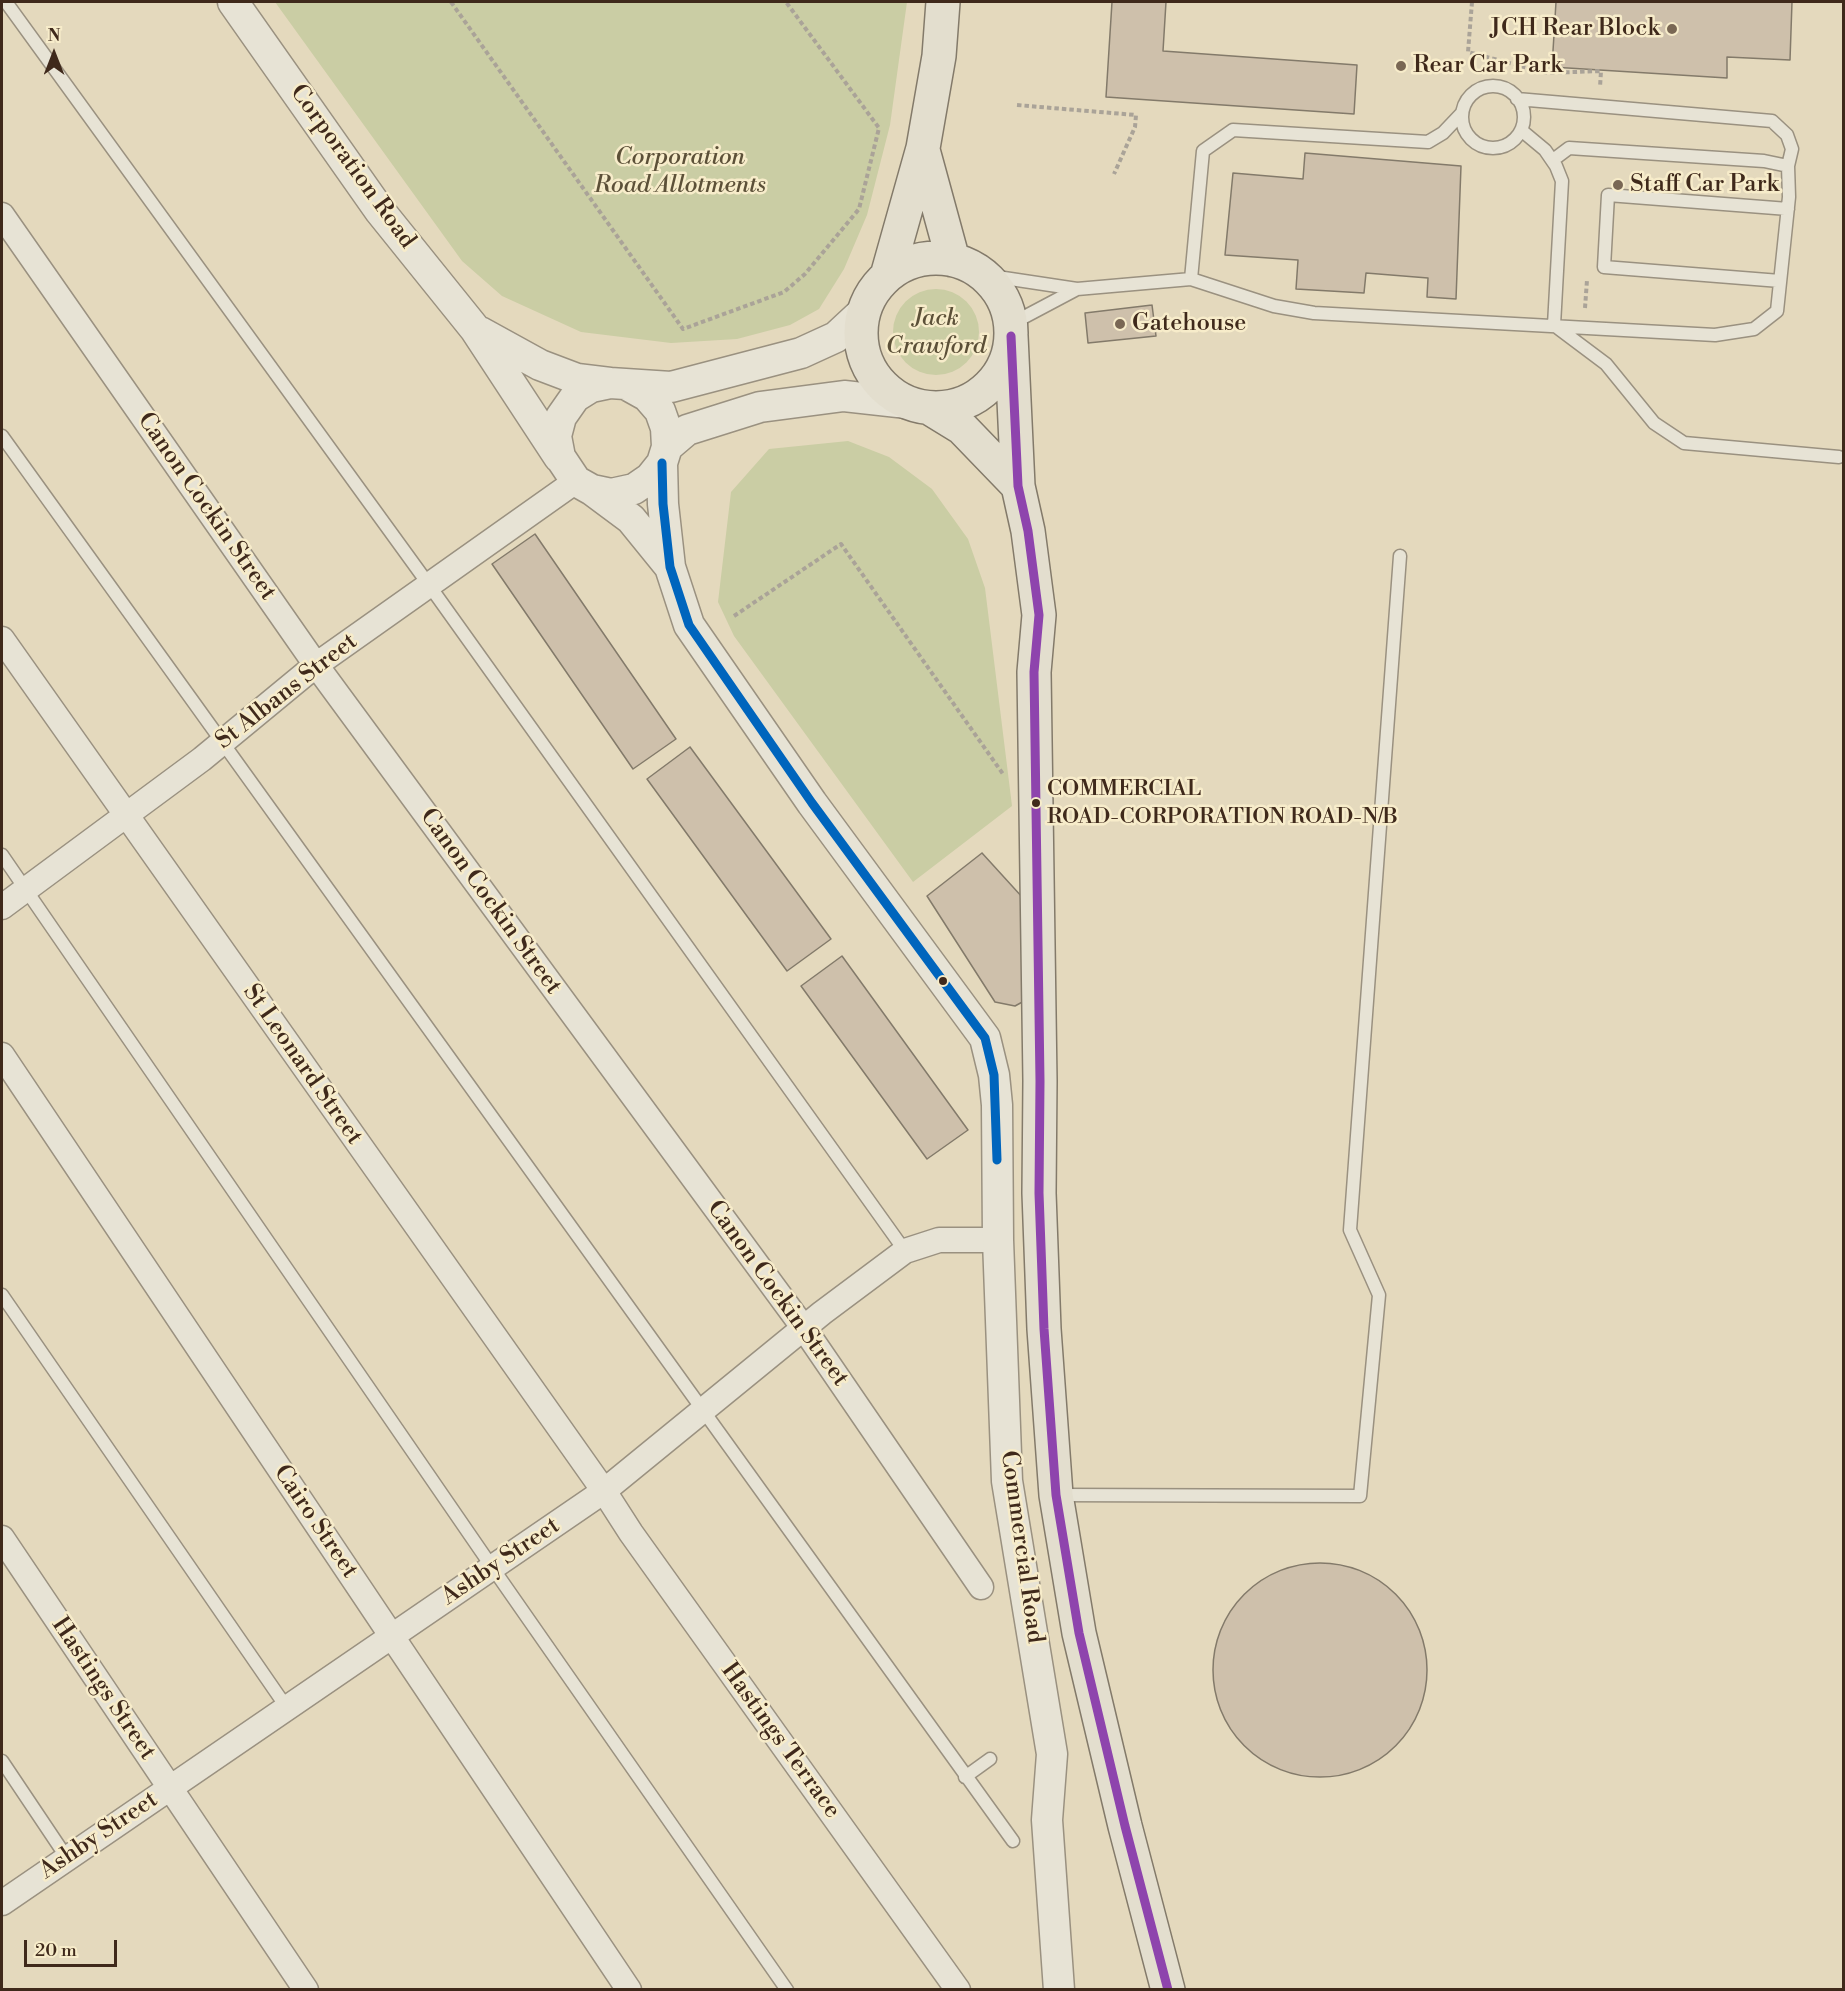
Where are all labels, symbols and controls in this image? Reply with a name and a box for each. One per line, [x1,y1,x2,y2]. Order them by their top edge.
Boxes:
place label: JCH Rear Block [1490,15,1660,43]
marker: JCH Rear Block [1665,22,1679,36]
north arrow [24,24,84,84]
text: N [48,26,60,46]
place label: Rear Car Park [1413,52,1563,80]
marker: Rear Car Park [1394,59,1408,73]
street label: Corporation Road [283,79,421,255]
park label: Corporation Road Allotments [594,144,766,200]
place label: Staff Car Park [1630,171,1779,199]
marker: Staff Car Park [1611,178,1625,192]
park label: Jack Crawford [886,305,986,361]
place label: Gatehouse [1132,310,1246,338]
marker: Gatehouse [1113,317,1127,331]
street label: Canon Cockin Street [130,408,282,606]
street label: St Albans Street [211,628,363,756]
place label: COMMERCIAL ROAD-CORPORATION ROAD-N/B [1047,777,1398,828]
marker: COMMERCIAL ROAD-CORPORATION ROAD-N/B [1030,797,1042,809]
street label: Canon Cockin Street [413,803,567,1001]
unlabelled marker [937,975,949,987]
street label: St Leonard Street [236,979,368,1151]
street label: Canon Cockin Street [700,1195,854,1393]
street label: Commercial Road [993,1449,1049,1645]
street label: Cairo Street [267,1460,363,1584]
street label: Ashby Street [436,1512,566,1612]
street label: Hastings Street [45,1612,161,1766]
street label: Hastings Terrace [714,1658,846,1824]
street label: Ashby Street [34,1786,164,1886]
scale bar [27,1928,120,1966]
text: 20 m [35,1939,77,1962]

